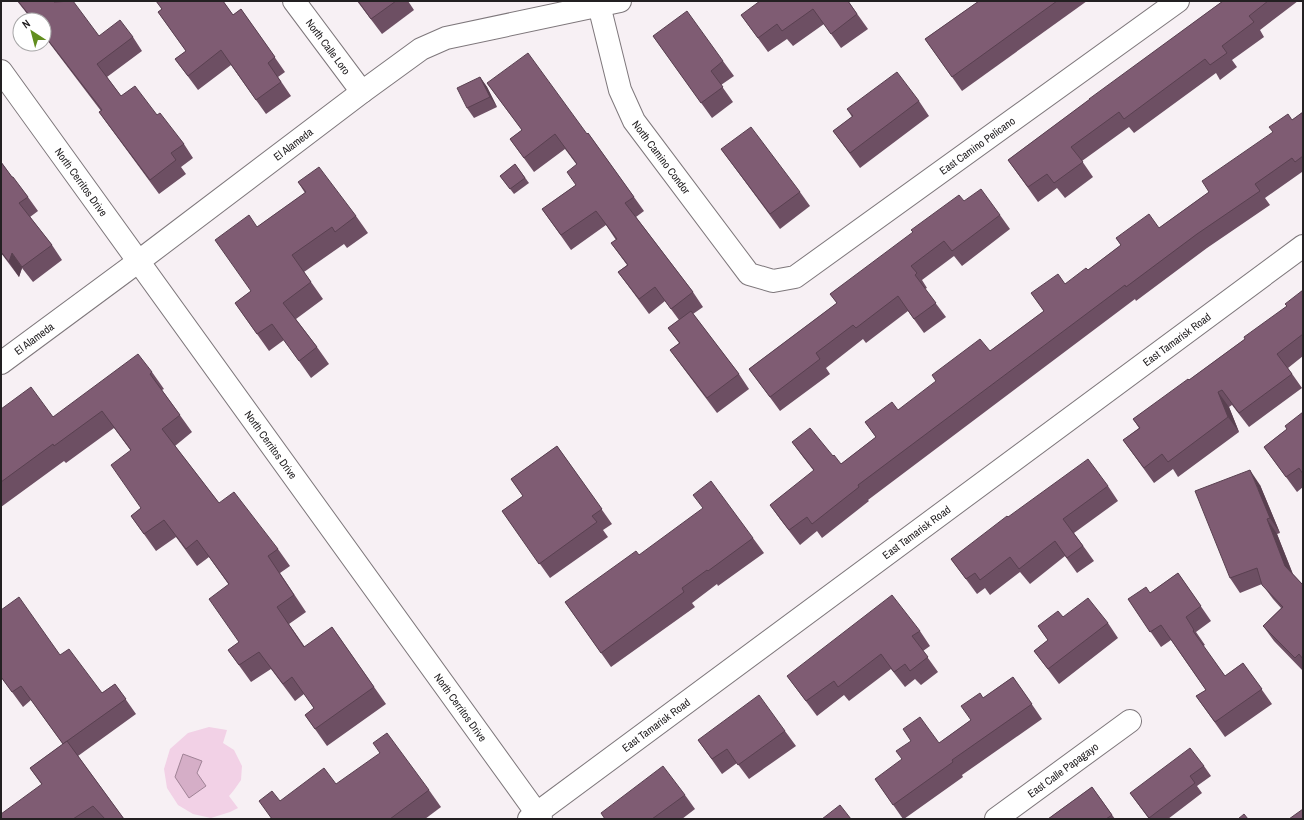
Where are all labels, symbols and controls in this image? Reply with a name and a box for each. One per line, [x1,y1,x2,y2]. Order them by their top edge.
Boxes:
north arrow [12,12,52,52]
text: N [19,16,33,31]
street label: North Calle Loro [303,16,353,77]
street label: East Camino Pelicano [937,114,1018,178]
street label: North Camino Condor [629,118,693,197]
street label: El Alameda [271,125,316,164]
street label: North Cerritos Drive [52,145,111,219]
street label: East Tamarisk Road [1140,310,1214,369]
street label: El Alameda [11,319,57,358]
street label: North Cerritos Drive [241,408,300,482]
street label: East Tamarisk Road [880,502,953,562]
street label: North Cerritos Drive [431,671,490,744]
street label: East Tamarisk Road [619,695,693,755]
street label: East Calle Papagayo [1025,739,1101,801]

